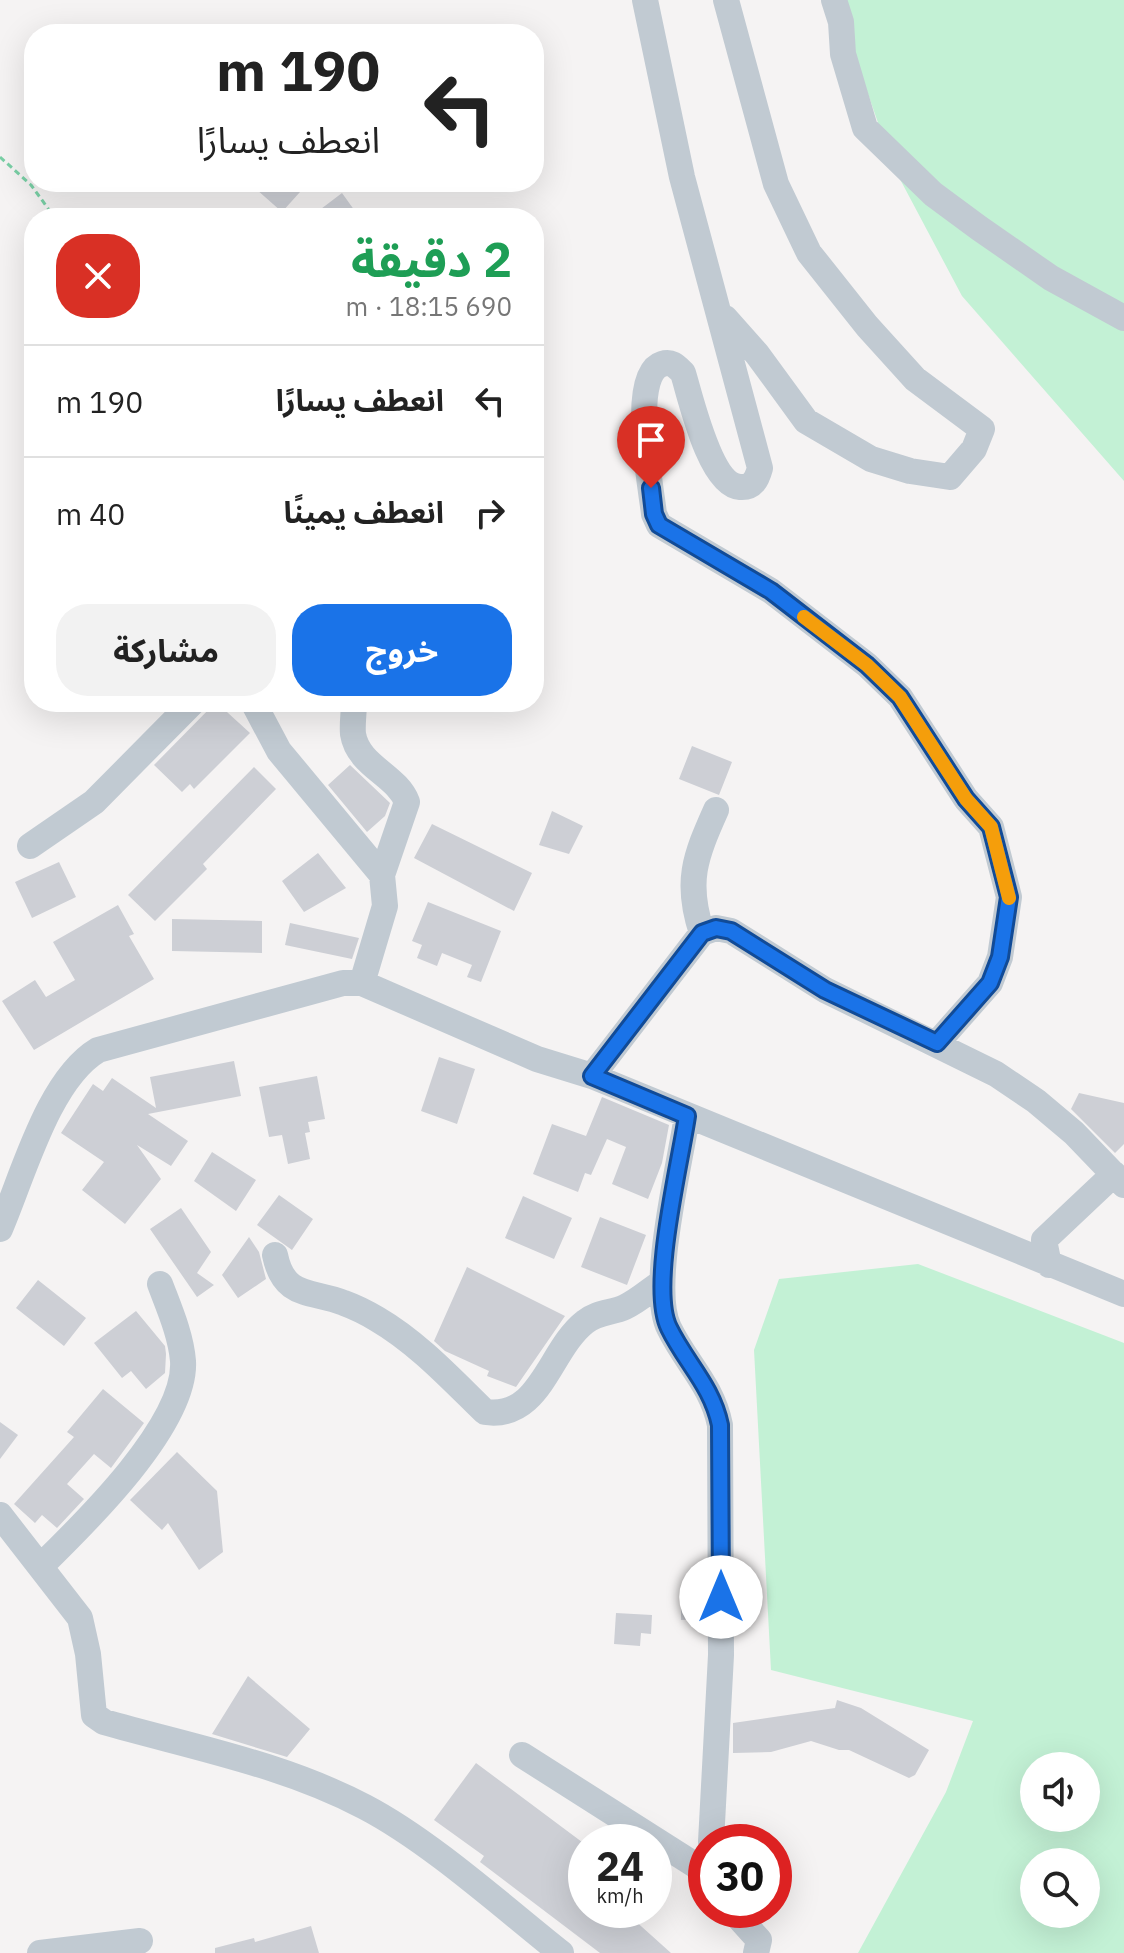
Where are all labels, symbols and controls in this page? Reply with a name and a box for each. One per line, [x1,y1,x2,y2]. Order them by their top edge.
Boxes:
text: 190 m [216,34,380,106]
icon: left [408,56,512,160]
text: انعطف يسارًا [197,116,380,163]
text: 2 دقيقة [351,228,512,290]
button: close [56,234,140,318]
text: 690 m · 18:15 [346,289,512,323]
icon: left [468,379,512,423]
text: انعطف يسارًا [276,380,444,419]
text: 190 m [56,382,143,421]
pin [617,406,685,488]
icon: arrive [629,418,673,462]
icon: right [468,491,512,535]
text: انعطف يمينًا [284,492,444,531]
text: 40 m [56,494,125,533]
button: مشاركة [56,604,276,696]
button: خروج [292,604,512,696]
position arrow [679,1555,763,1639]
map controls [1020,1752,1100,1928]
button: sound [1020,1752,1100,1832]
speed limit sign: 30 [688,1824,792,1928]
text: 24 [596,1840,644,1892]
button: search [1020,1848,1100,1928]
text: km/h [596,1882,644,1909]

